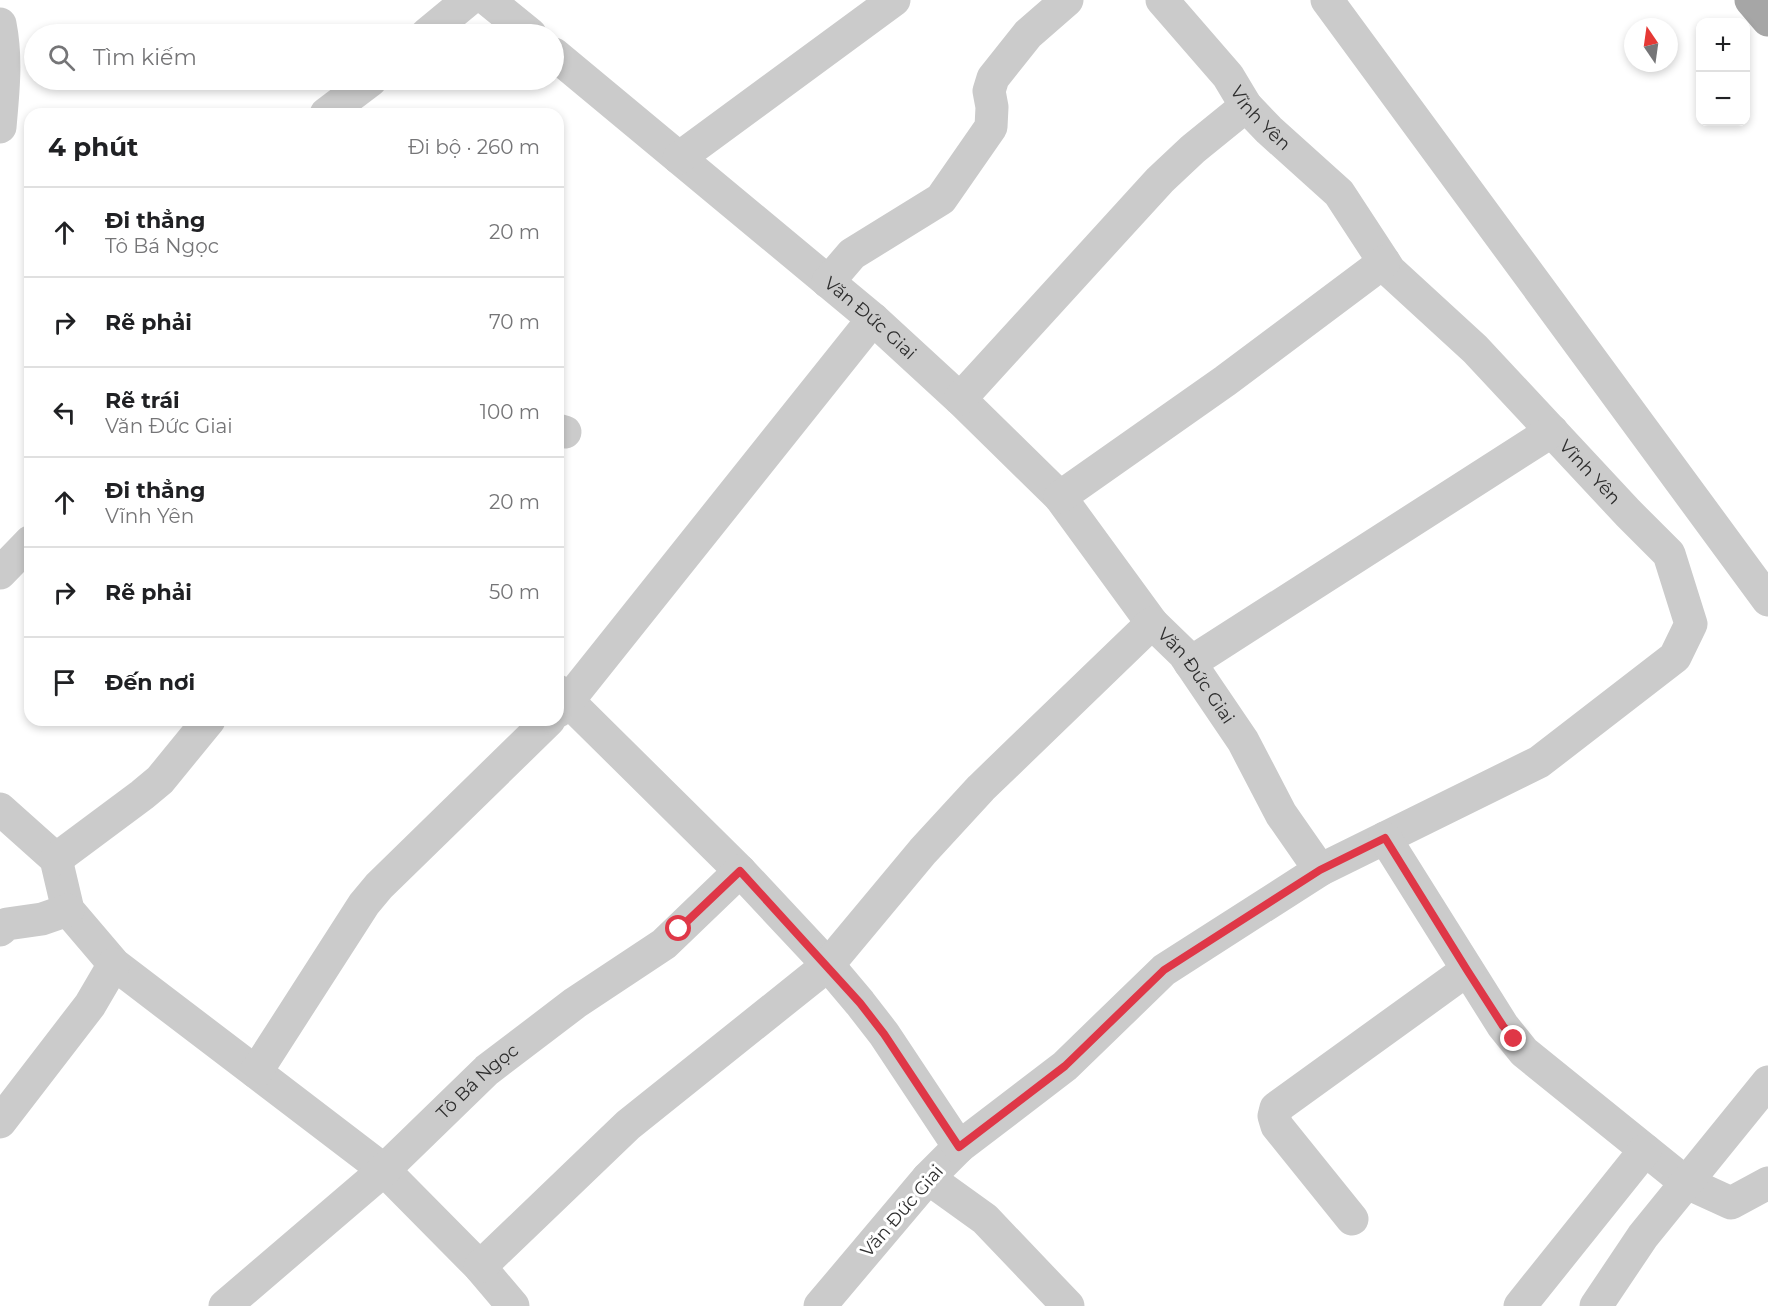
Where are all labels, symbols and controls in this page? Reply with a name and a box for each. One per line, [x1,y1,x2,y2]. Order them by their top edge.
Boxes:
north arrow [1624,18,1678,72]
map controls [1696,18,1750,126]
button: + [1696,18,1750,72]
search box [24,24,564,90]
icon: search [45,41,78,74]
text: Tìm kiếm [93,44,197,71]
button: − [1696,72,1750,126]
street label: Vĩnh Yên [1225,82,1295,155]
text: 4 phút [48,131,138,163]
text: Đi bộ · 260 m [408,135,540,159]
text: Đi thẳng [105,207,205,234]
icon: ahead [48,216,81,249]
text: 20 m [489,220,540,244]
text: Tô Bá Ngọc [105,234,219,258]
street label: Văn Đức Giai [820,272,921,364]
icon: right [48,306,81,339]
text: Rẽ phải [105,309,192,336]
text: 70 m [489,310,540,334]
text: Rẽ trái [105,387,180,414]
icon: left [48,396,81,429]
text: 100 m [480,400,540,424]
text: Văn Đức Giai [105,414,233,438]
street label: Vĩnh Yên [1554,435,1625,509]
text: Đi thẳng [105,477,205,504]
icon: ahead [48,486,81,519]
text: 20 m [489,490,540,514]
text: Vĩnh Yên [105,504,194,528]
icon: right [48,576,81,609]
text: Rẽ phải [105,579,192,606]
text: 50 m [489,580,540,604]
street label: Văn Đức Giai [1153,623,1239,728]
icon: arrive [48,666,81,699]
text: Đến nơi [105,669,195,696]
route start [665,915,691,941]
route end [1500,1025,1526,1051]
street label: Tô Bá Ngọc [432,1039,523,1124]
street label: Văn Đức Giai [856,1160,948,1262]

